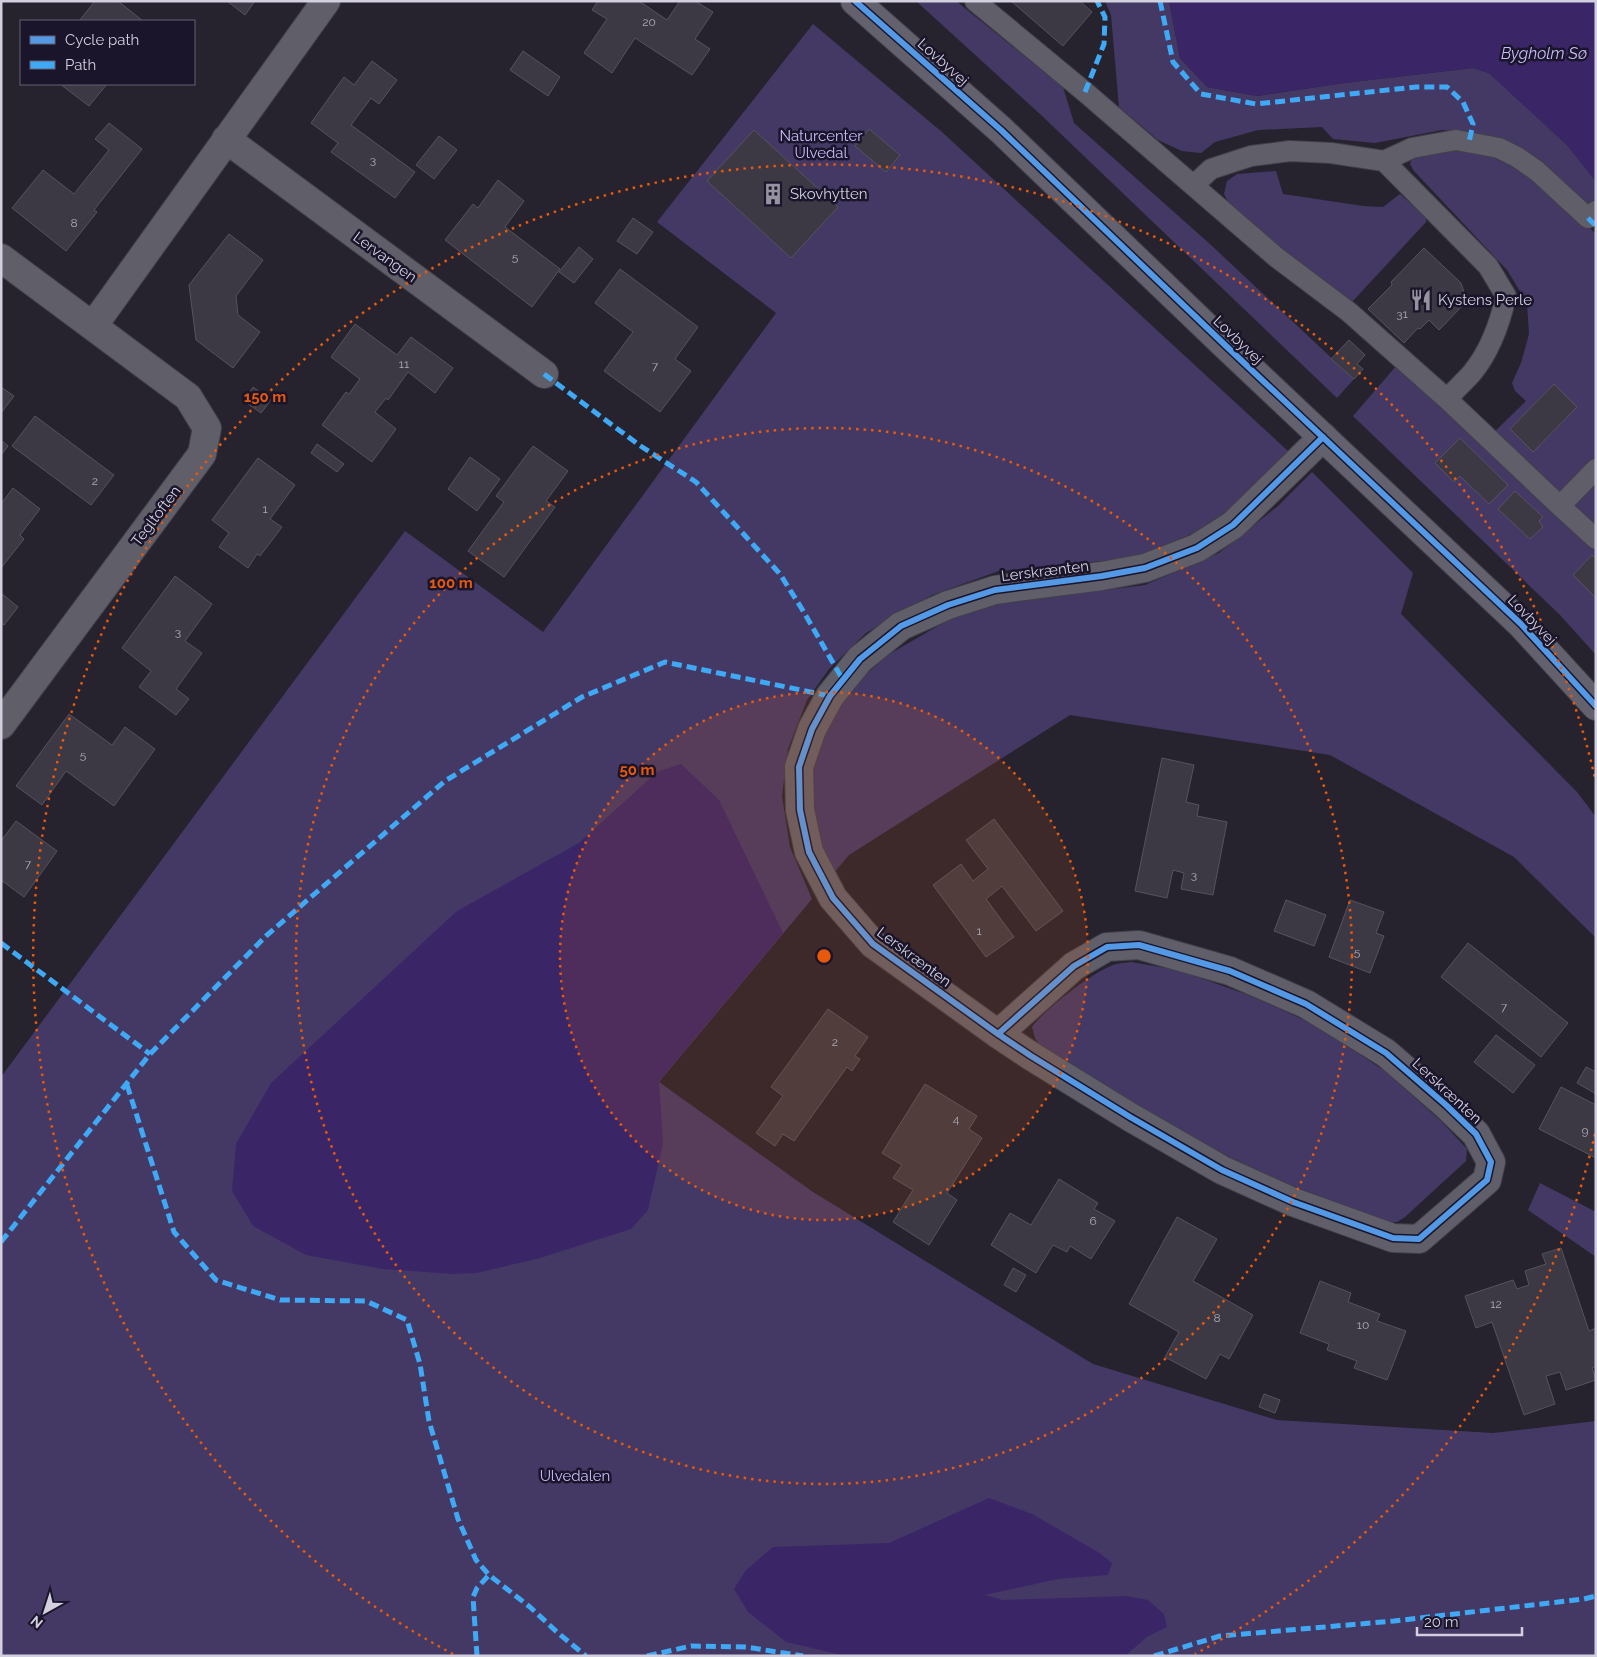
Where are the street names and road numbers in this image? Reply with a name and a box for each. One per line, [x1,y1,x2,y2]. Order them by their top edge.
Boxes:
street label: Lovbyvej [914,34,972,90]
street label: Lervangen [350,228,420,286]
street label: Lovbyvej [1209,312,1267,368]
street label: Tegltoften [128,482,184,550]
street label: Lerskrænten [1000,557,1090,585]
street label: Lovbyvej [1504,591,1560,649]
street label: Lerskrænten [873,923,955,991]
street label: Lerskrænten [1409,1054,1485,1128]

